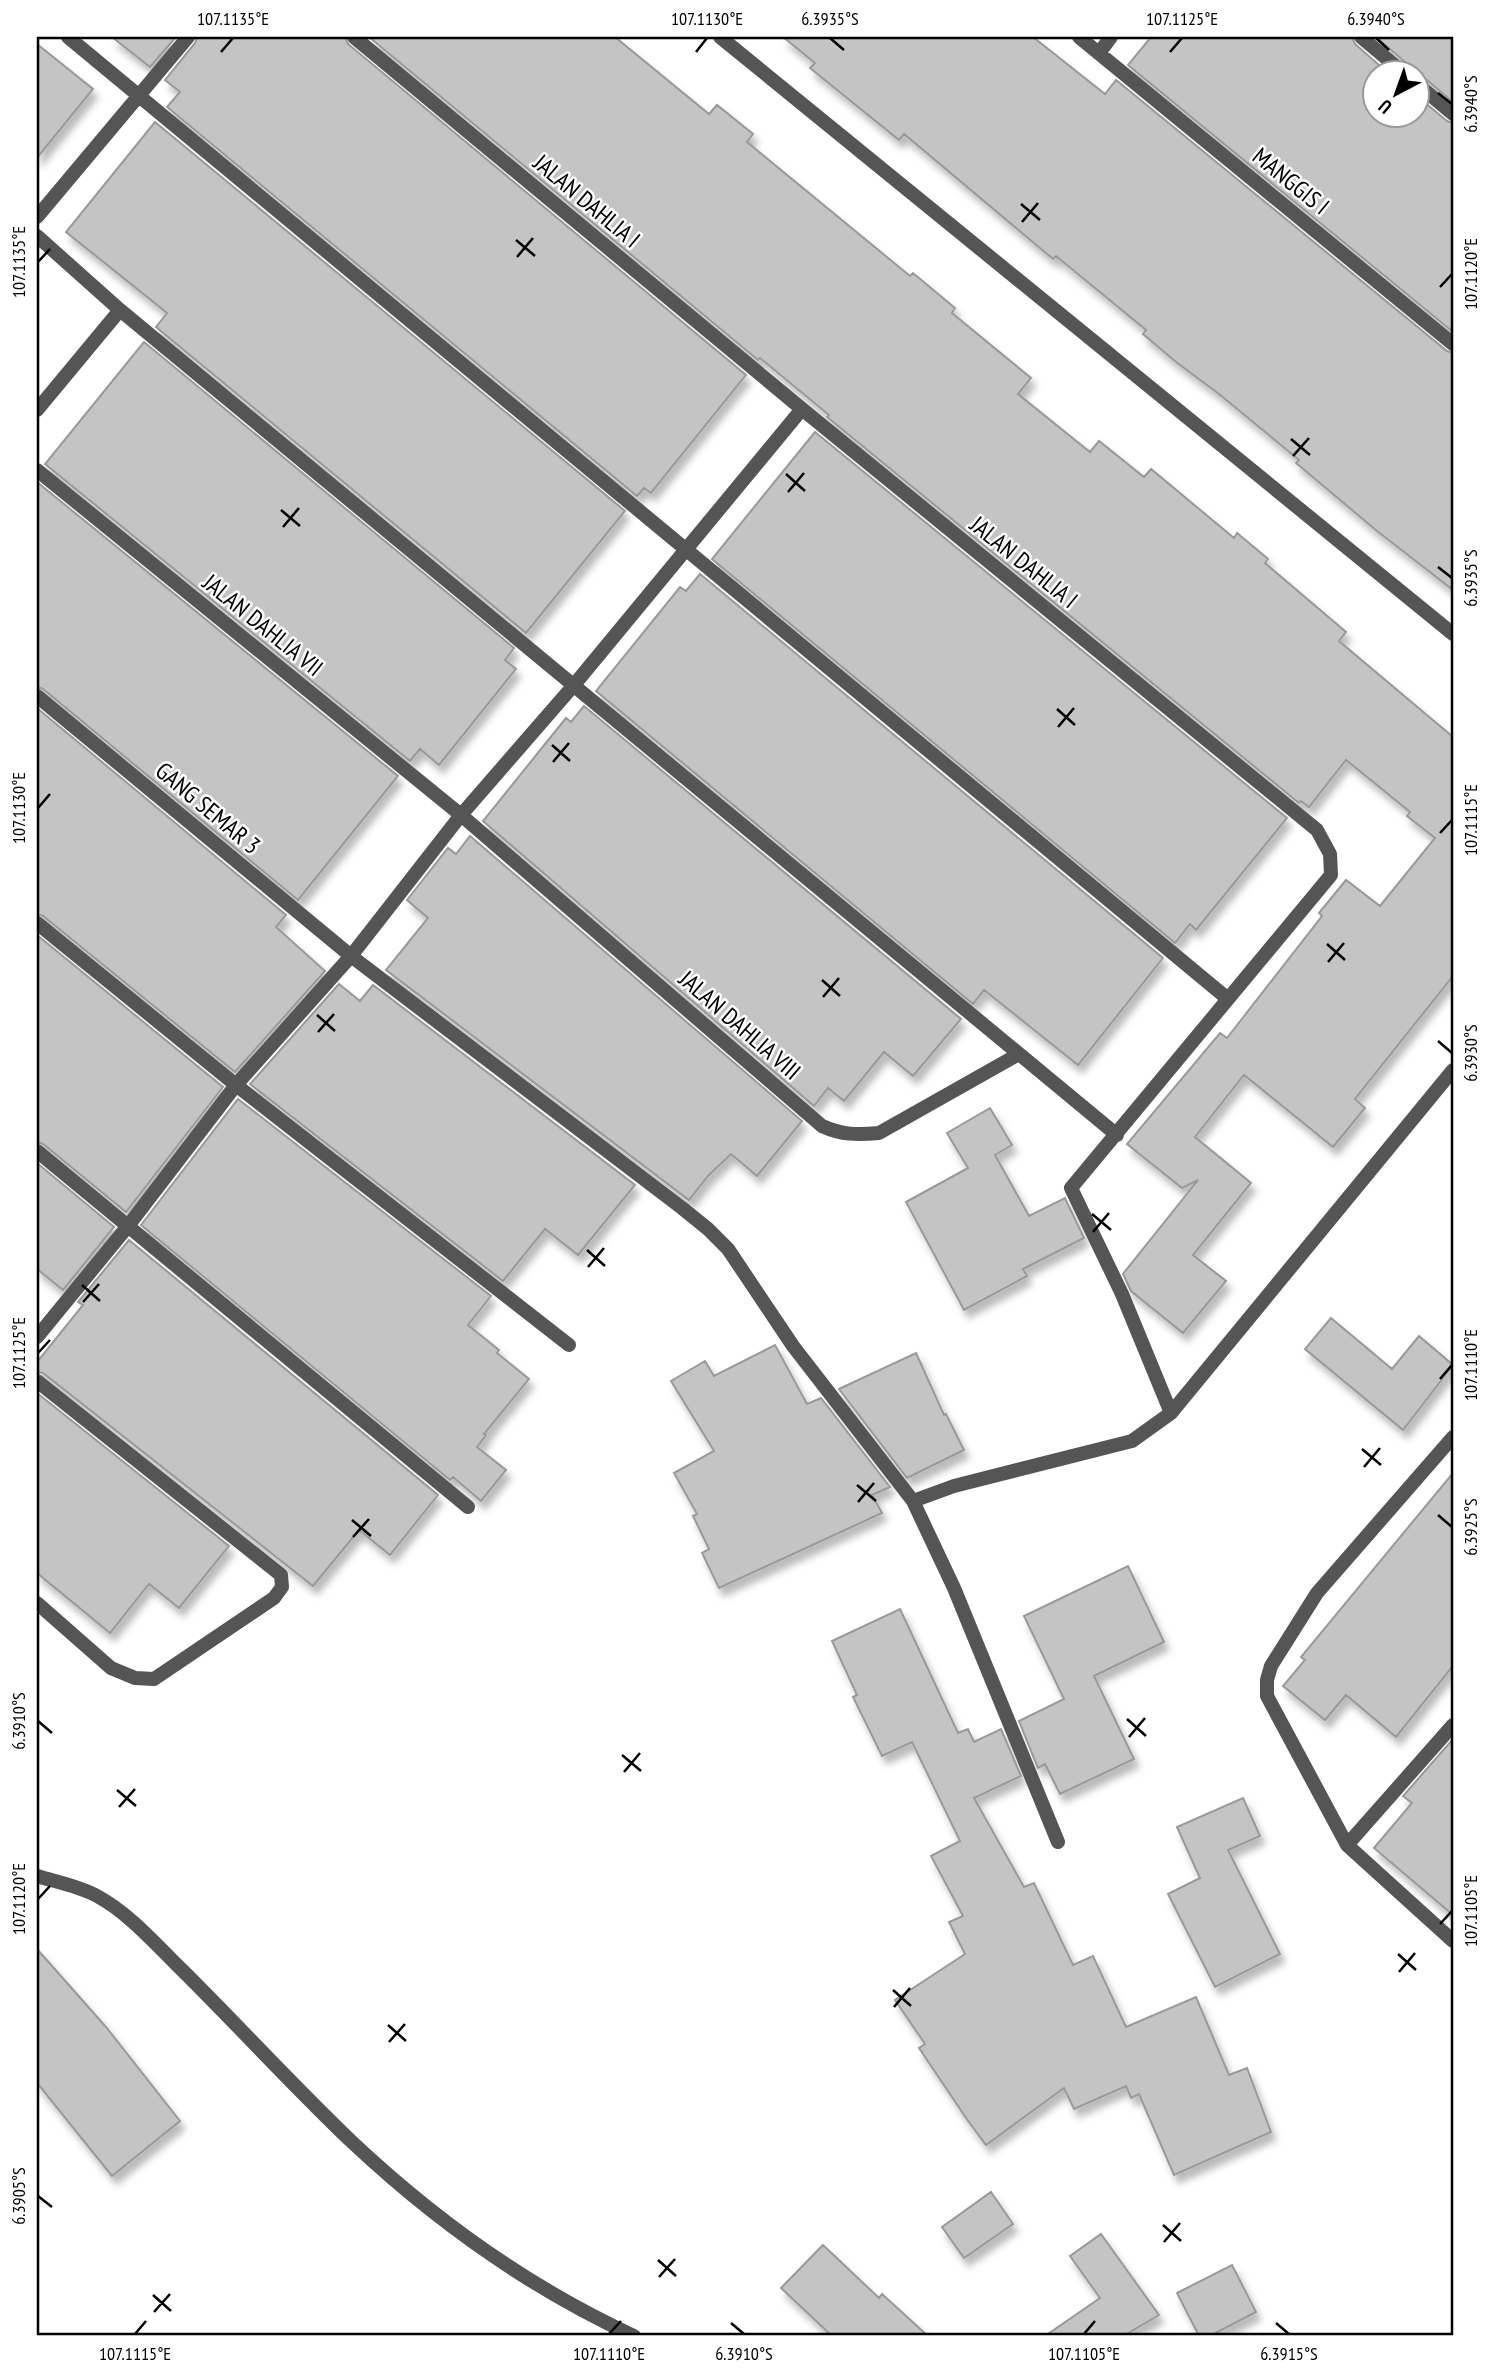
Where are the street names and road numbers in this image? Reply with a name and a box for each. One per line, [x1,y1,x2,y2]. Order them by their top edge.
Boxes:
street label: MANGGIS I [1246,141,1336,221]
street label: JALAN DAHLIA I [527,147,647,255]
street label: JALAN DAHLIA I [963,509,1084,615]
street label: JALAN DAHLIA VII [196,566,329,683]
street label: GANG SEMAR 3 [149,755,267,861]
street label: JALAN DAHLIA VIII [672,963,807,1086]

